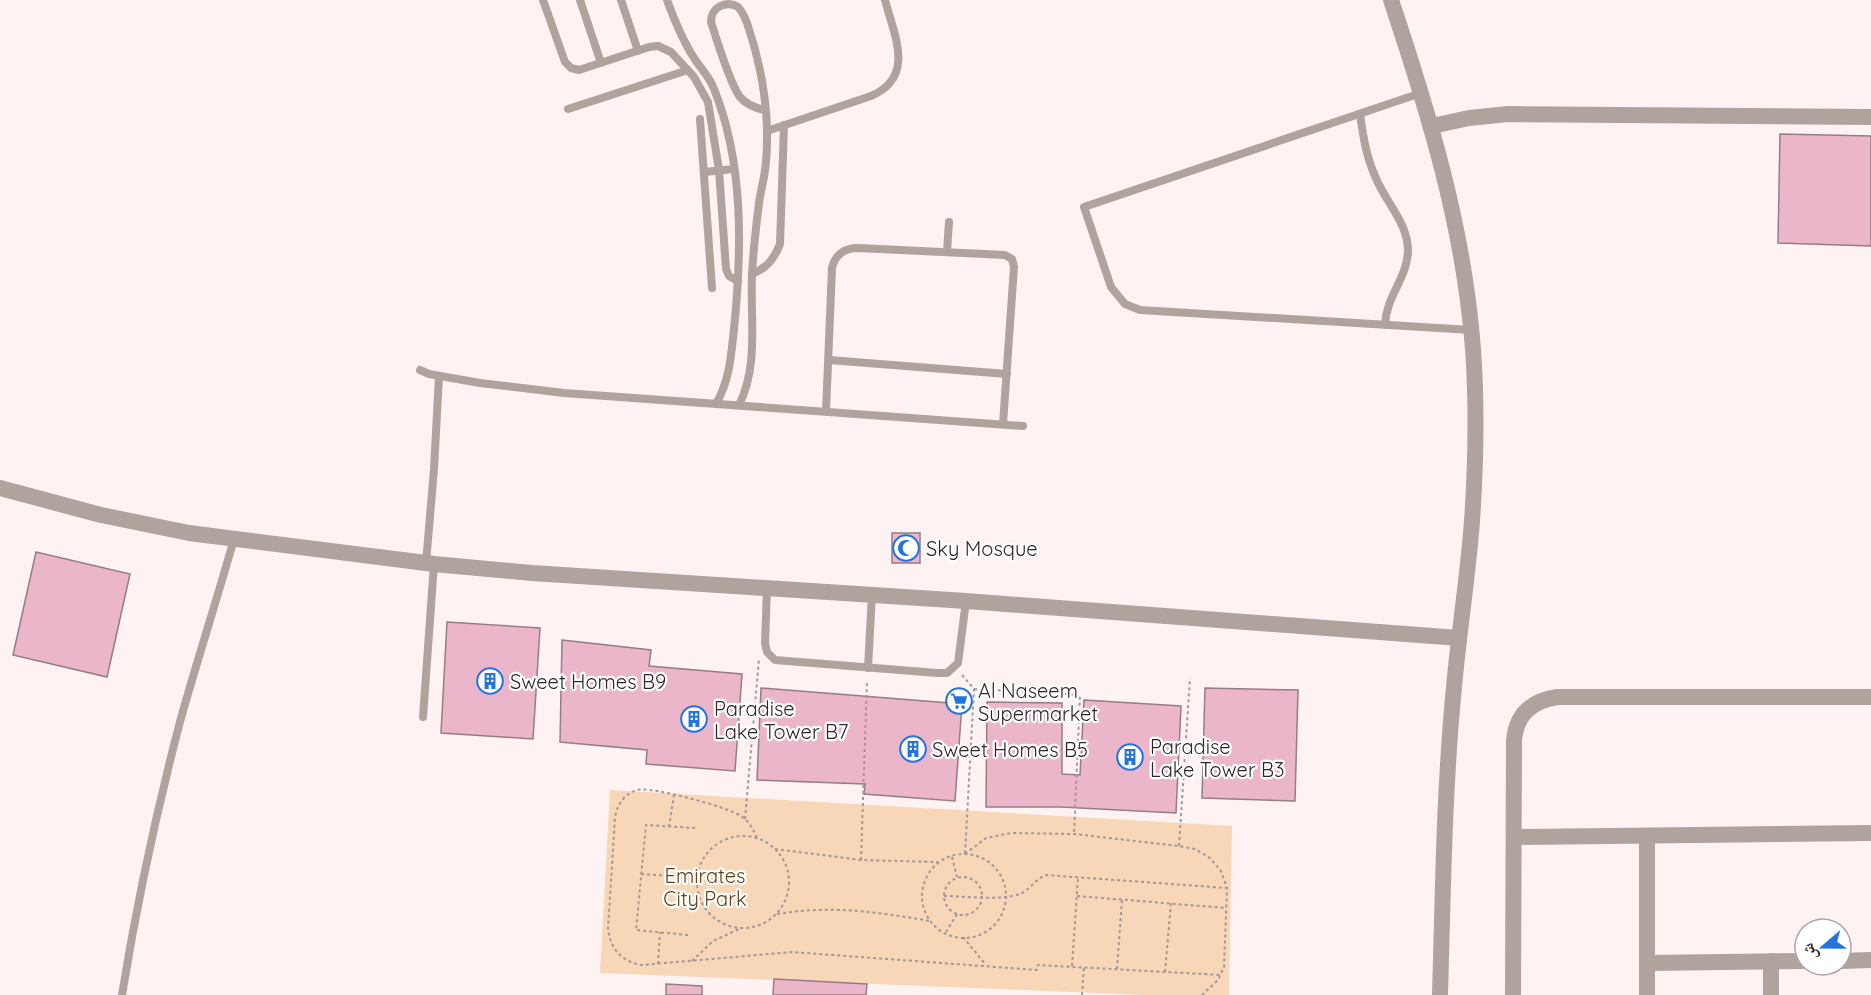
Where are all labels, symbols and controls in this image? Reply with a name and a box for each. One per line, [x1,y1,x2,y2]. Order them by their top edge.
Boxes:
mosque icon: Sky Mosque [891,533,921,563]
place label: Sky Mosque [926,536,1038,561]
building icon: Sweet Homes B9 [475,666,505,696]
place label: Sweet Homes B9 [510,669,666,694]
place label: Al Naseem Supermarket [978,678,1098,726]
supermarket icon: Al Naseem Supermarket [944,686,974,716]
place label: Paradise Lake Tower B7 [714,696,848,744]
building icon: Paradise Lake Tower B7 [679,704,709,734]
building icon: Sweet Homes B5 [898,734,928,764]
place label: Paradise Lake Tower B3 [1150,734,1285,782]
place label: Sweet Homes B5 [932,737,1088,762]
building icon: Paradise Lake Tower B3 [1115,742,1145,772]
park label: Emirates City Park [663,863,747,911]
north arrow [1793,917,1853,977]
text: ش [1797,941,1821,964]

